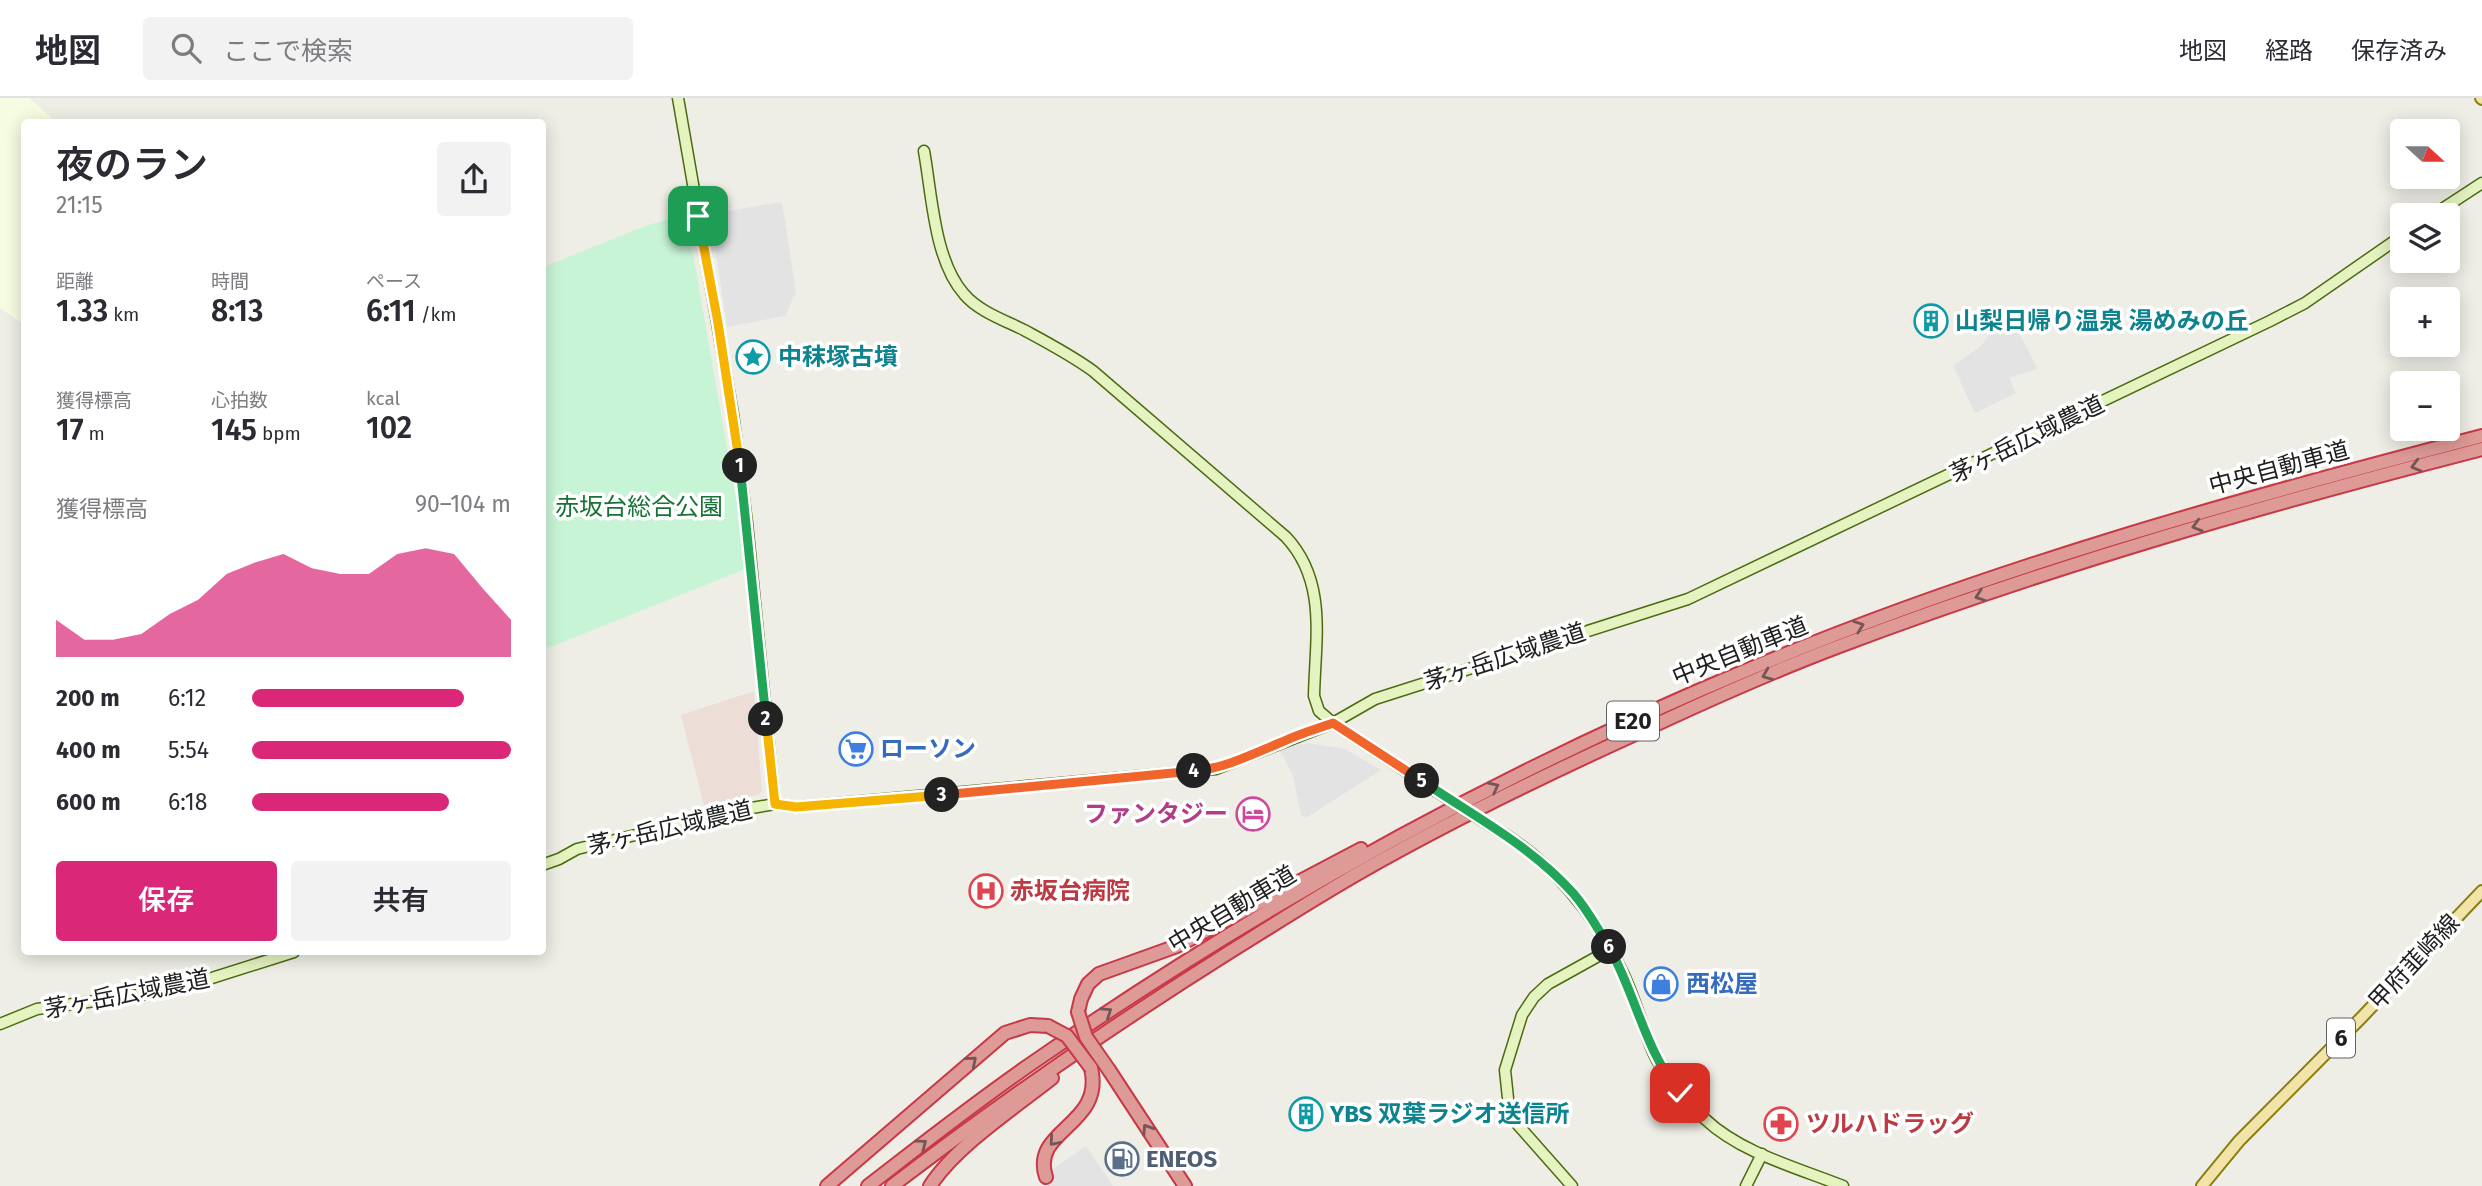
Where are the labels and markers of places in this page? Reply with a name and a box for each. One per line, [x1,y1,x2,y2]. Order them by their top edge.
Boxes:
pin [668,186,728,246]
building icon: 山梨日帰り温泉 湯めみの丘 [1912,302,1950,340]
place label: 山梨日帰り温泉 湯めみの丘 [1955,307,2249,335]
place icon: 中秣塚古墳 [734,338,772,376]
place label: 中秣塚古墳 [778,343,898,371]
pin: 1 [722,448,758,484]
pin: 2 [748,702,784,736]
supermarket icon: ローソン [837,730,875,768]
place label: ローソン [880,735,976,763]
pin: 4 [1176,754,1212,788]
pin: 5 [1404,764,1440,798]
pin: 3 [925,778,960,812]
hotel icon: ファンタジー [1234,795,1272,833]
place label: ファンタジー [1084,800,1228,828]
hospital icon: 赤坂台病院 [967,872,1005,910]
place label: 赤坂台病院 [1010,877,1130,905]
pin: 6 [1592,930,1626,964]
shop icon: 西松屋 [1642,965,1680,1003]
place label: 西松屋 [1686,970,1758,998]
pin [1650,1063,1710,1123]
building icon: YBS 双葉ラジオ送信所 [1287,1095,1325,1133]
place label: YBS 双葉ラジオ送信所 [1329,1100,1570,1128]
pharmacy icon: ツルハドラッグ [1762,1105,1800,1143]
place label: ツルハドラッグ [1806,1110,1974,1138]
fuel station icon: ENEOS [1103,1140,1141,1178]
place label: ENEOS [1146,1145,1217,1173]

